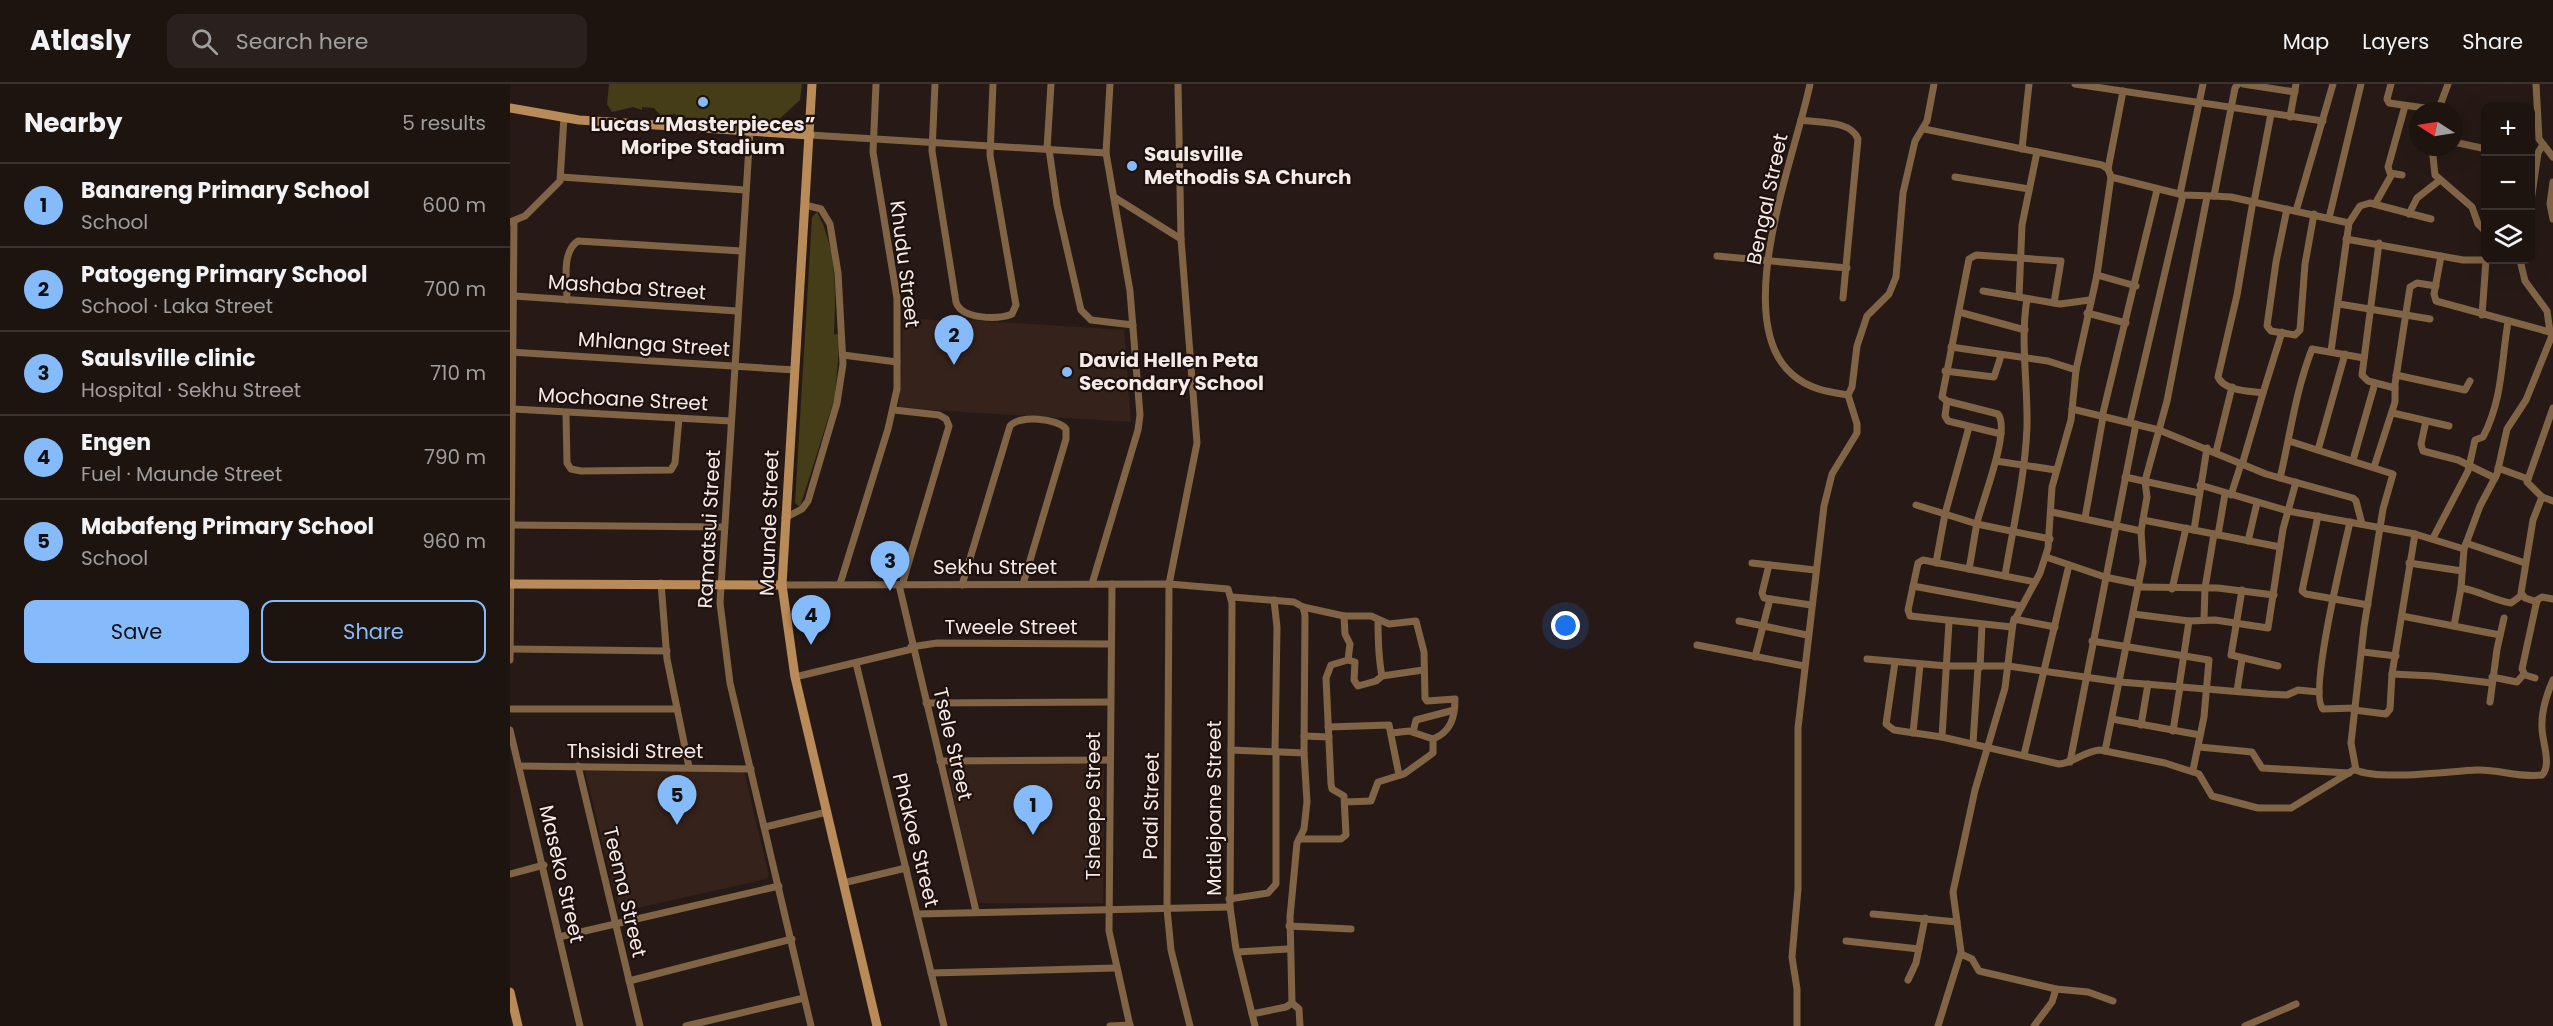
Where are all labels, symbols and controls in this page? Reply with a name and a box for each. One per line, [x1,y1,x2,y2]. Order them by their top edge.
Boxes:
search box [167,14,587,68]
text: Atlasly [30,21,131,60]
icon: search [188,25,221,58]
text: Search here [236,26,368,57]
text: Map [2283,27,2329,56]
text: Layers [2362,27,2429,56]
text: Share [2462,27,2523,56]
marker: Lucas “Masterpieces” Moripe Stadium [696,95,710,109]
north arrow [2409,102,2463,156]
map controls [2481,102,2535,264]
button: + [2481,102,2535,156]
text: Nearby [24,105,122,141]
text: 5 results [402,109,486,137]
place label: Lucas “Masterpieces” Moripe Stadium [590,110,816,161]
street label: Bengal Street [1739,131,1795,267]
place label: Saulsville Methodis SA Church [1144,140,1352,191]
button: − [2481,156,2535,210]
marker: Saulsville Methodis SA Church [1125,159,1139,173]
text: Banareng Primary School [81,175,370,206]
text: 1 [40,191,47,219]
text: 600 m [422,191,486,219]
street label: Khudu Street [883,199,927,329]
text: School [81,208,148,236]
button: layers [2481,210,2535,264]
text: Patogeng Primary School [81,259,368,290]
street label: Mashaba Street [547,268,707,306]
text: 2 [38,275,49,303]
text: 700 m [424,275,486,303]
text: School · Laka Street [81,292,273,320]
pin: 2 [934,316,974,365]
street label: Mhlanga Street [577,325,731,363]
text: Saulsville clinic [81,343,255,374]
place label: David Hellen Peta Secondary School [1079,346,1264,397]
text: 3 [37,359,50,387]
text: 710 m [430,359,486,387]
marker: David Hellen Peta Secondary School [1060,365,1074,379]
text: Hospital · Sekhu Street [81,376,301,404]
street label: Mochoane Street [537,381,709,417]
text: Engen [81,427,151,458]
text: 4 [37,443,50,471]
text: 790 m [424,443,486,471]
street label: Ramatsui Street [691,449,727,609]
street label: Maunde Street [752,449,786,597]
text: Fuel · Maunde Street [81,460,282,488]
text: Mabafeng Primary School [81,511,374,542]
text: 5 [37,527,50,555]
text: 960 m [422,527,486,555]
pin: 3 [870,542,910,591]
text: School [81,544,148,572]
street label: Sekhu Street [933,553,1057,581]
pin: 4 [792,596,830,645]
button: Save [24,600,249,663]
button: Share [261,600,486,663]
your location [1551,611,1580,640]
street label: Tweele Street [944,613,1078,641]
street label: Tsele Street [926,685,980,803]
street label: Matlejoane Street [1200,720,1228,896]
street label: Tsheepe Street [1079,732,1107,880]
street label: Thsisidi Street [567,737,703,765]
street label: Padi Street [1136,752,1166,860]
street label: Phakoe Street [886,770,946,910]
pin: 5 [658,776,696,825]
pin: 1 [1014,786,1052,835]
street label: Maseko Street [533,802,591,946]
street label: Teema Street [596,824,654,960]

